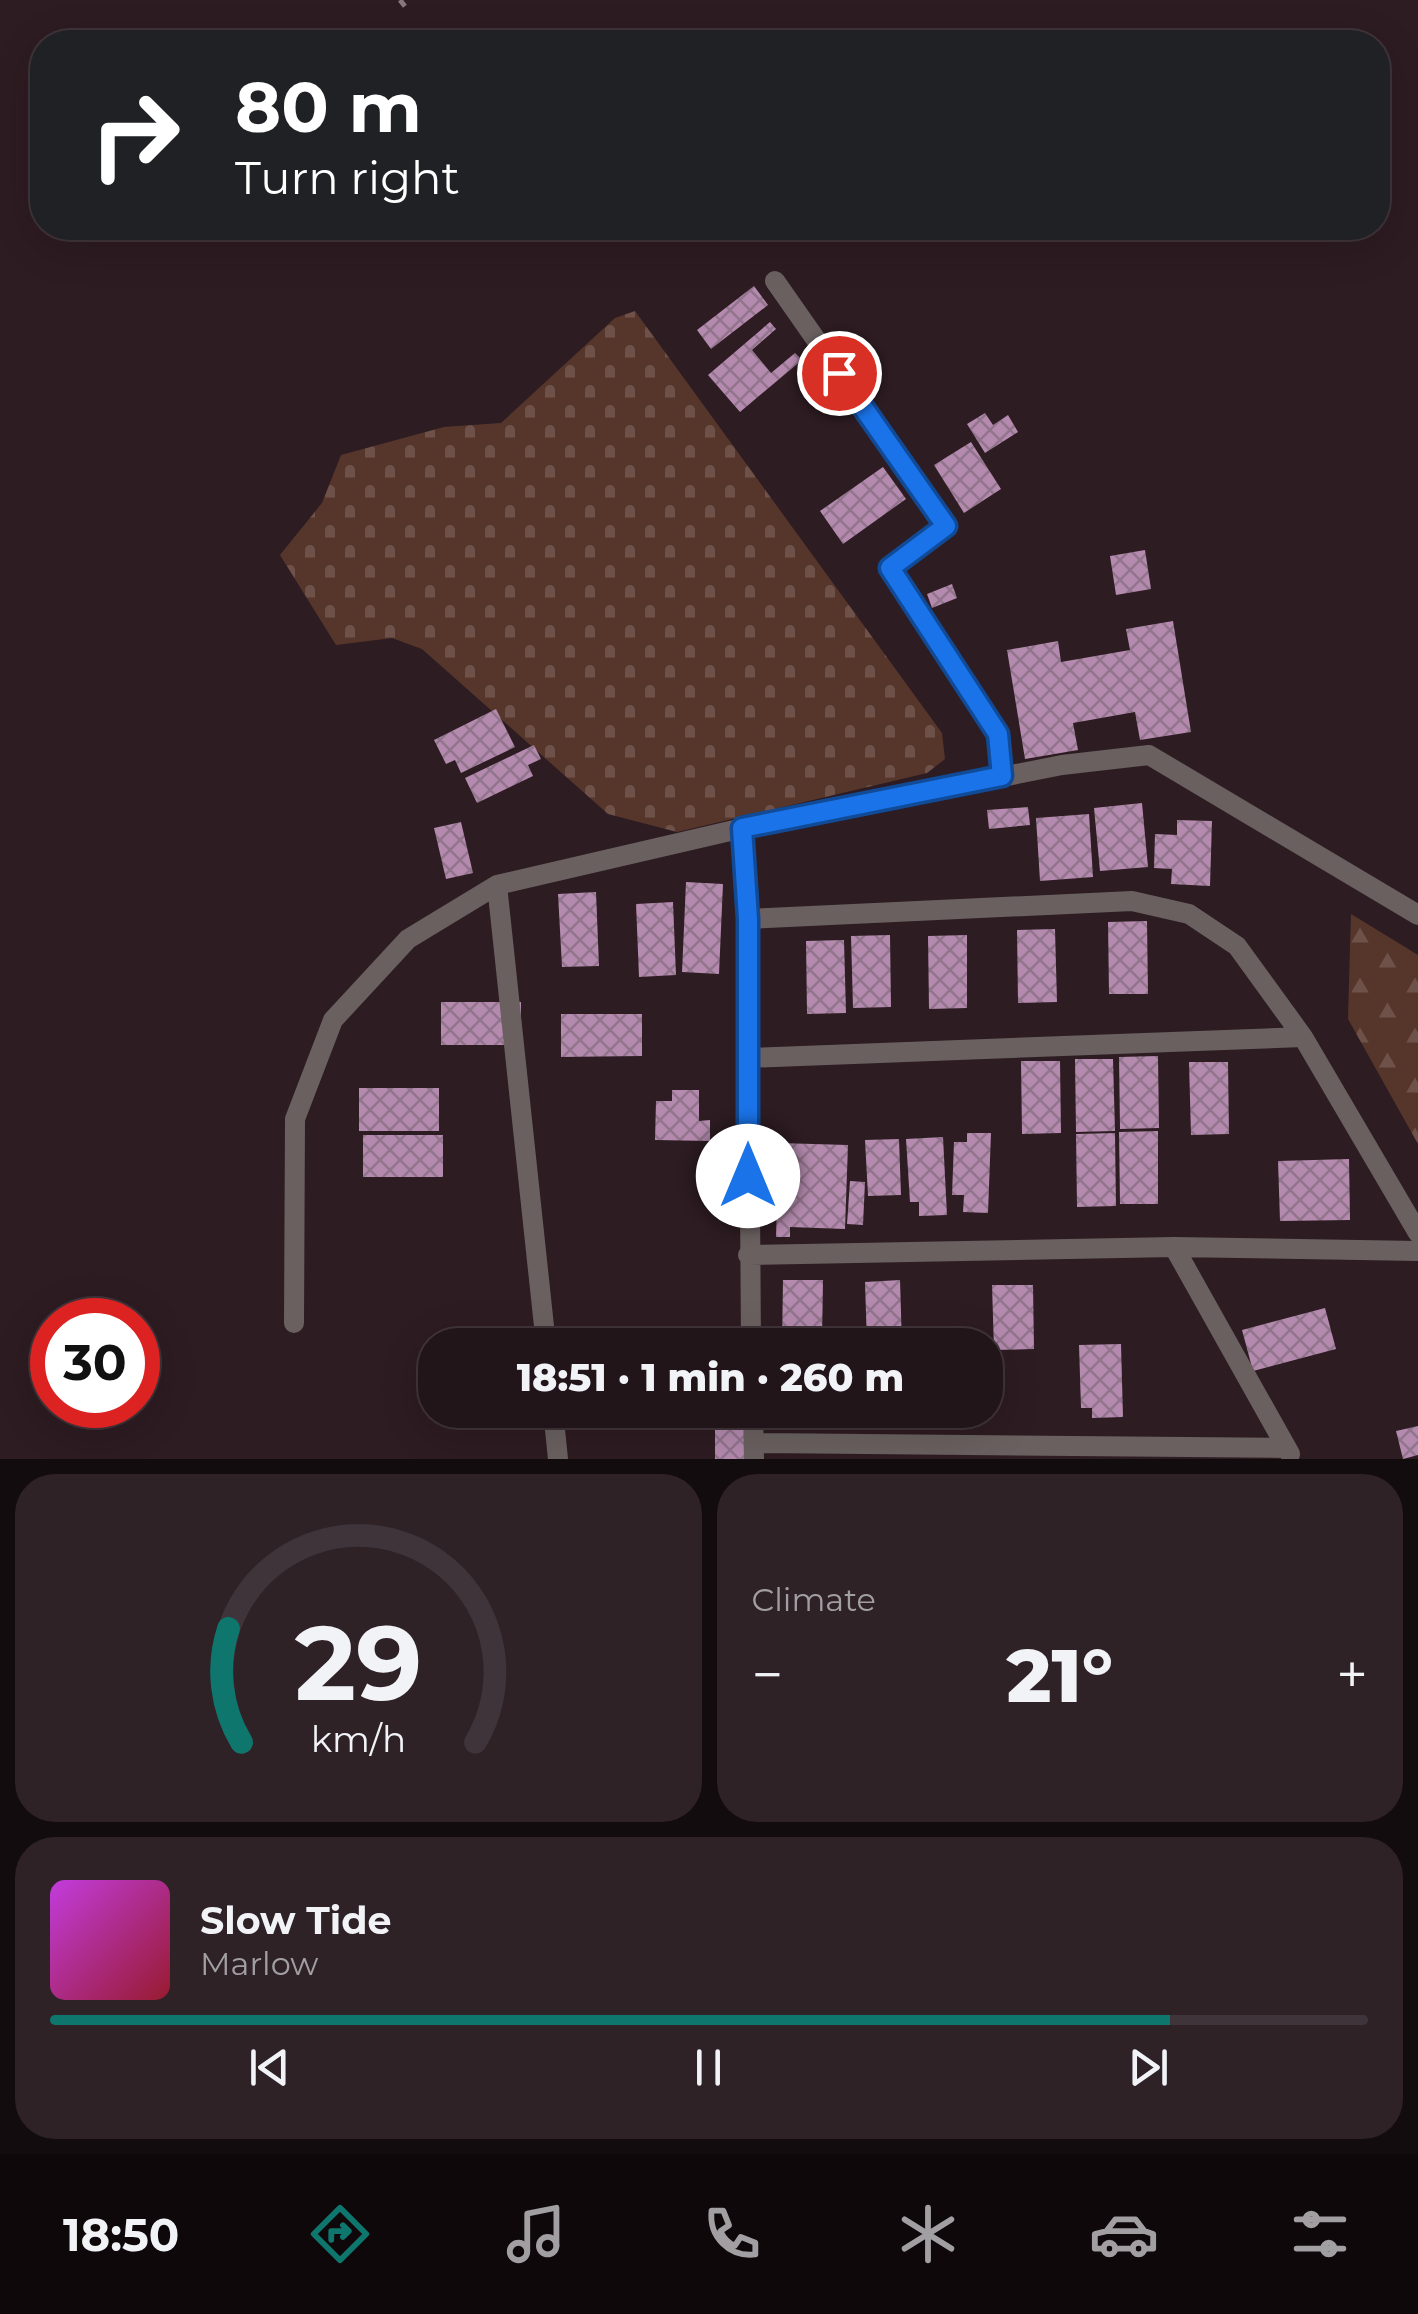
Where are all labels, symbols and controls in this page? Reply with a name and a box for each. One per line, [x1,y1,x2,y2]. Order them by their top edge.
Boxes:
text: 80 m [235,64,422,150]
icon: right [70,70,200,200]
text: Turn right [235,150,460,205]
pin [797,331,882,416]
icon: arrive [812,346,867,401]
position arrow [696,1124,800,1228]
speed limit sign: 30 [30,1298,160,1428]
text: 18:51 · 1 min · 260 m [517,1354,904,1401]
text: Climate [752,1580,876,1619]
text: 29 [294,1599,422,1726]
text: 21° [1006,1629,1113,1721]
text: − [752,1641,783,1708]
text: + [1336,1641,1368,1708]
text: km/h [311,1717,406,1761]
text: Slow Tide [200,1897,392,1944]
text: Marlow [200,1944,318,1983]
icon: previous [242,2040,297,2095]
icon: pause [681,2040,736,2095]
icon: next [1121,2040,1176,2095]
icon: directions [305,2199,375,2269]
icon: music [501,2199,571,2269]
icon: phone [697,2199,767,2269]
icon: climate [893,2199,963,2269]
icon: car [1089,2199,1159,2269]
icon: filters [1285,2199,1355,2269]
text: 18:50 [63,2207,179,2262]

